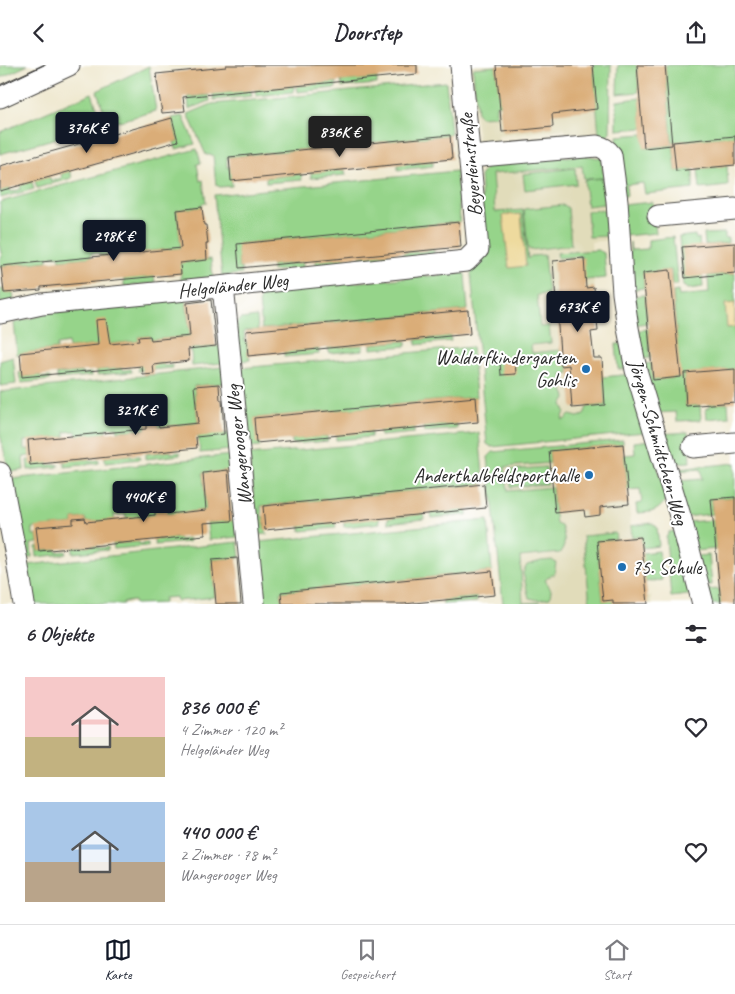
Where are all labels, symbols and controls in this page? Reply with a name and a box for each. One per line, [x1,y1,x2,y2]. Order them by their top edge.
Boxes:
icon: back [25,19,53,47]
text: Doorstep [334,19,401,47]
icon: share [682,19,710,47]
pin: 376K € [46,111,128,154]
street label: Beyerleinstraße [453,111,487,217]
pin: 836K € [299,116,381,158]
text: 376K € [66,118,108,138]
text: 836K € [319,122,361,142]
pin: 298K € [73,219,155,262]
text: 298K € [94,226,134,246]
street label: Helgoländer Weg [177,267,290,304]
pin: 673K € [537,291,619,333]
text: 673K € [557,297,599,317]
place label: Waldorfkindergarten Gohlis [436,345,578,393]
street label: Jörgen-Schmidtchen-Weg [623,355,694,529]
marker: Waldorfkindergarten Gohlis [580,363,592,375]
street label: Wangerooger Weg [220,382,257,506]
pin: 321K € [95,393,177,436]
text: 321K € [116,400,156,420]
place label: Anderthalbfeldsporthalle [414,463,580,488]
marker: Anderthalbfeldsporthalle [583,469,595,481]
pin: 440K € [103,481,185,523]
text: 440K € [124,487,164,507]
place label: 75. Schule [632,555,703,580]
marker: 75. Schule [616,561,628,573]
icon: filters [682,620,710,648]
text: 6 Objekte [25,621,93,647]
text: 836 000 € [180,694,257,720]
icon: home [65,697,125,757]
icon: heart [682,713,710,741]
text: 4 Zimmer · 120 m² [180,720,282,740]
text: Helgoländer Weg [180,740,269,760]
text: 440 000 € [180,819,256,845]
icon: home [65,822,125,882]
icon: heart [682,838,710,866]
text: 2 Zimmer · 78 m² [180,845,275,865]
text: Wangerooger Weg [180,865,277,885]
tab: Karte [104,936,132,983]
tab: Gespeichert [340,936,395,983]
tab: Start [603,936,631,983]

